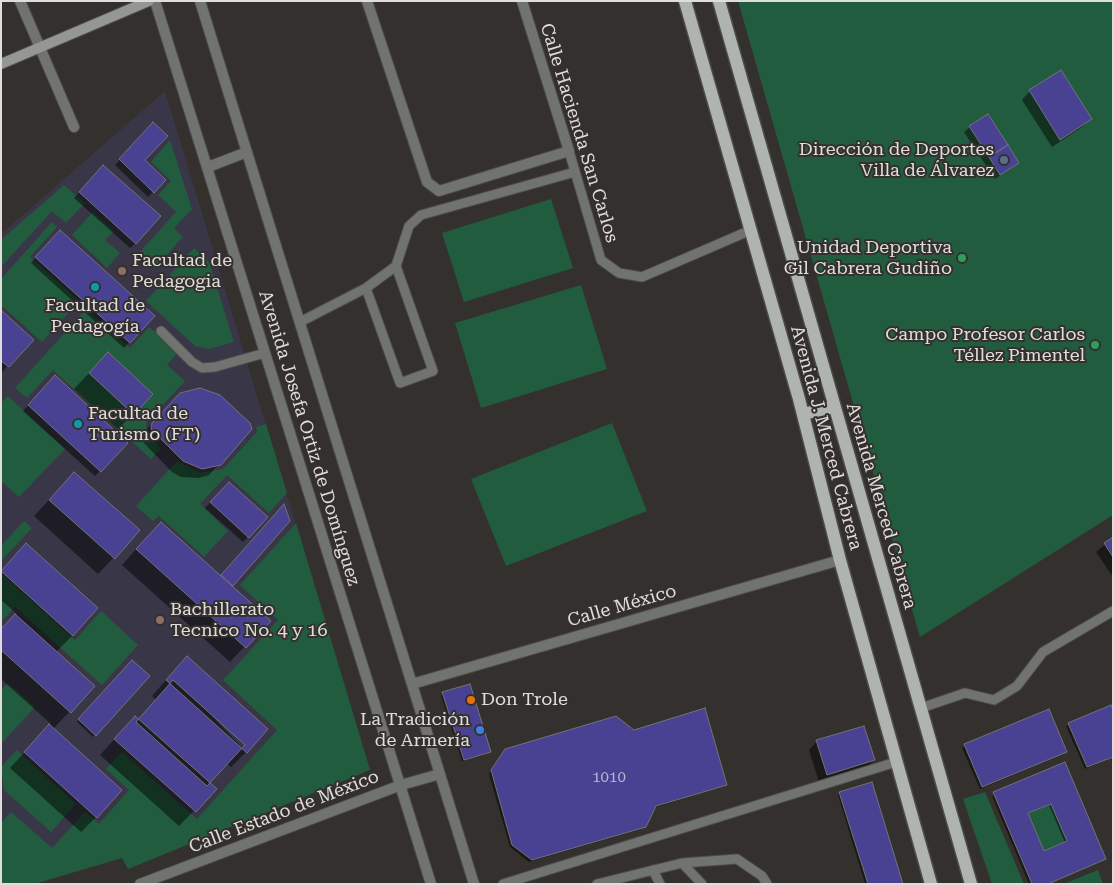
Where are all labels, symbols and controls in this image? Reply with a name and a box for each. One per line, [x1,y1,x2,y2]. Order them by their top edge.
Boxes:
street label: Calle Hacienda San Carlos [535,21,623,245]
place label: Dirección de Deportes Villa de Álvarez [799,139,994,182]
marker: Dirección de Deportes Villa de Álvarez [998,154,1010,166]
place label: Unidad Deportiva Gil Cabrera Gudiño [784,237,952,280]
place label: Facultad de Pedagogia [132,250,232,292]
marker: Unidad Deportiva Gil Cabrera Gudiño [956,252,968,264]
marker: Facultad de Pedagogia [116,265,128,277]
marker: Facultad de Pedagogía [89,281,101,293]
street label: Avenida Josefa Ortiz de Domínguez [254,288,364,588]
place label: Facultad de Pedagogía [45,295,145,338]
street label: Avenida J. Merced Cabrera [786,323,866,553]
place label: Campo Profesor Carlos Téllez Pimentel [885,324,1085,366]
marker: Campo Profesor Carlos Téllez Pimentel [1089,339,1101,351]
street label: Avenida Merced Cabrera [841,400,921,612]
place label: Facultad de Turismo (FT) [88,403,200,446]
marker: Facultad de Turismo (FT) [72,418,84,430]
street label: Calle México [565,580,679,632]
place label: Bachillerato Tecnico No. 4 y 16 [170,599,327,642]
marker: Bachillerato Tecnico No. 4 y 16 [154,614,166,626]
place label: Don Trole [481,689,568,711]
marker: Don Trole [465,694,477,706]
place label: La Tradición de Armería [360,709,470,752]
marker: La Tradición de Armería [474,724,486,736]
street label: Calle Estado de México [186,766,382,858]
house number: 1010 [592,769,626,787]

